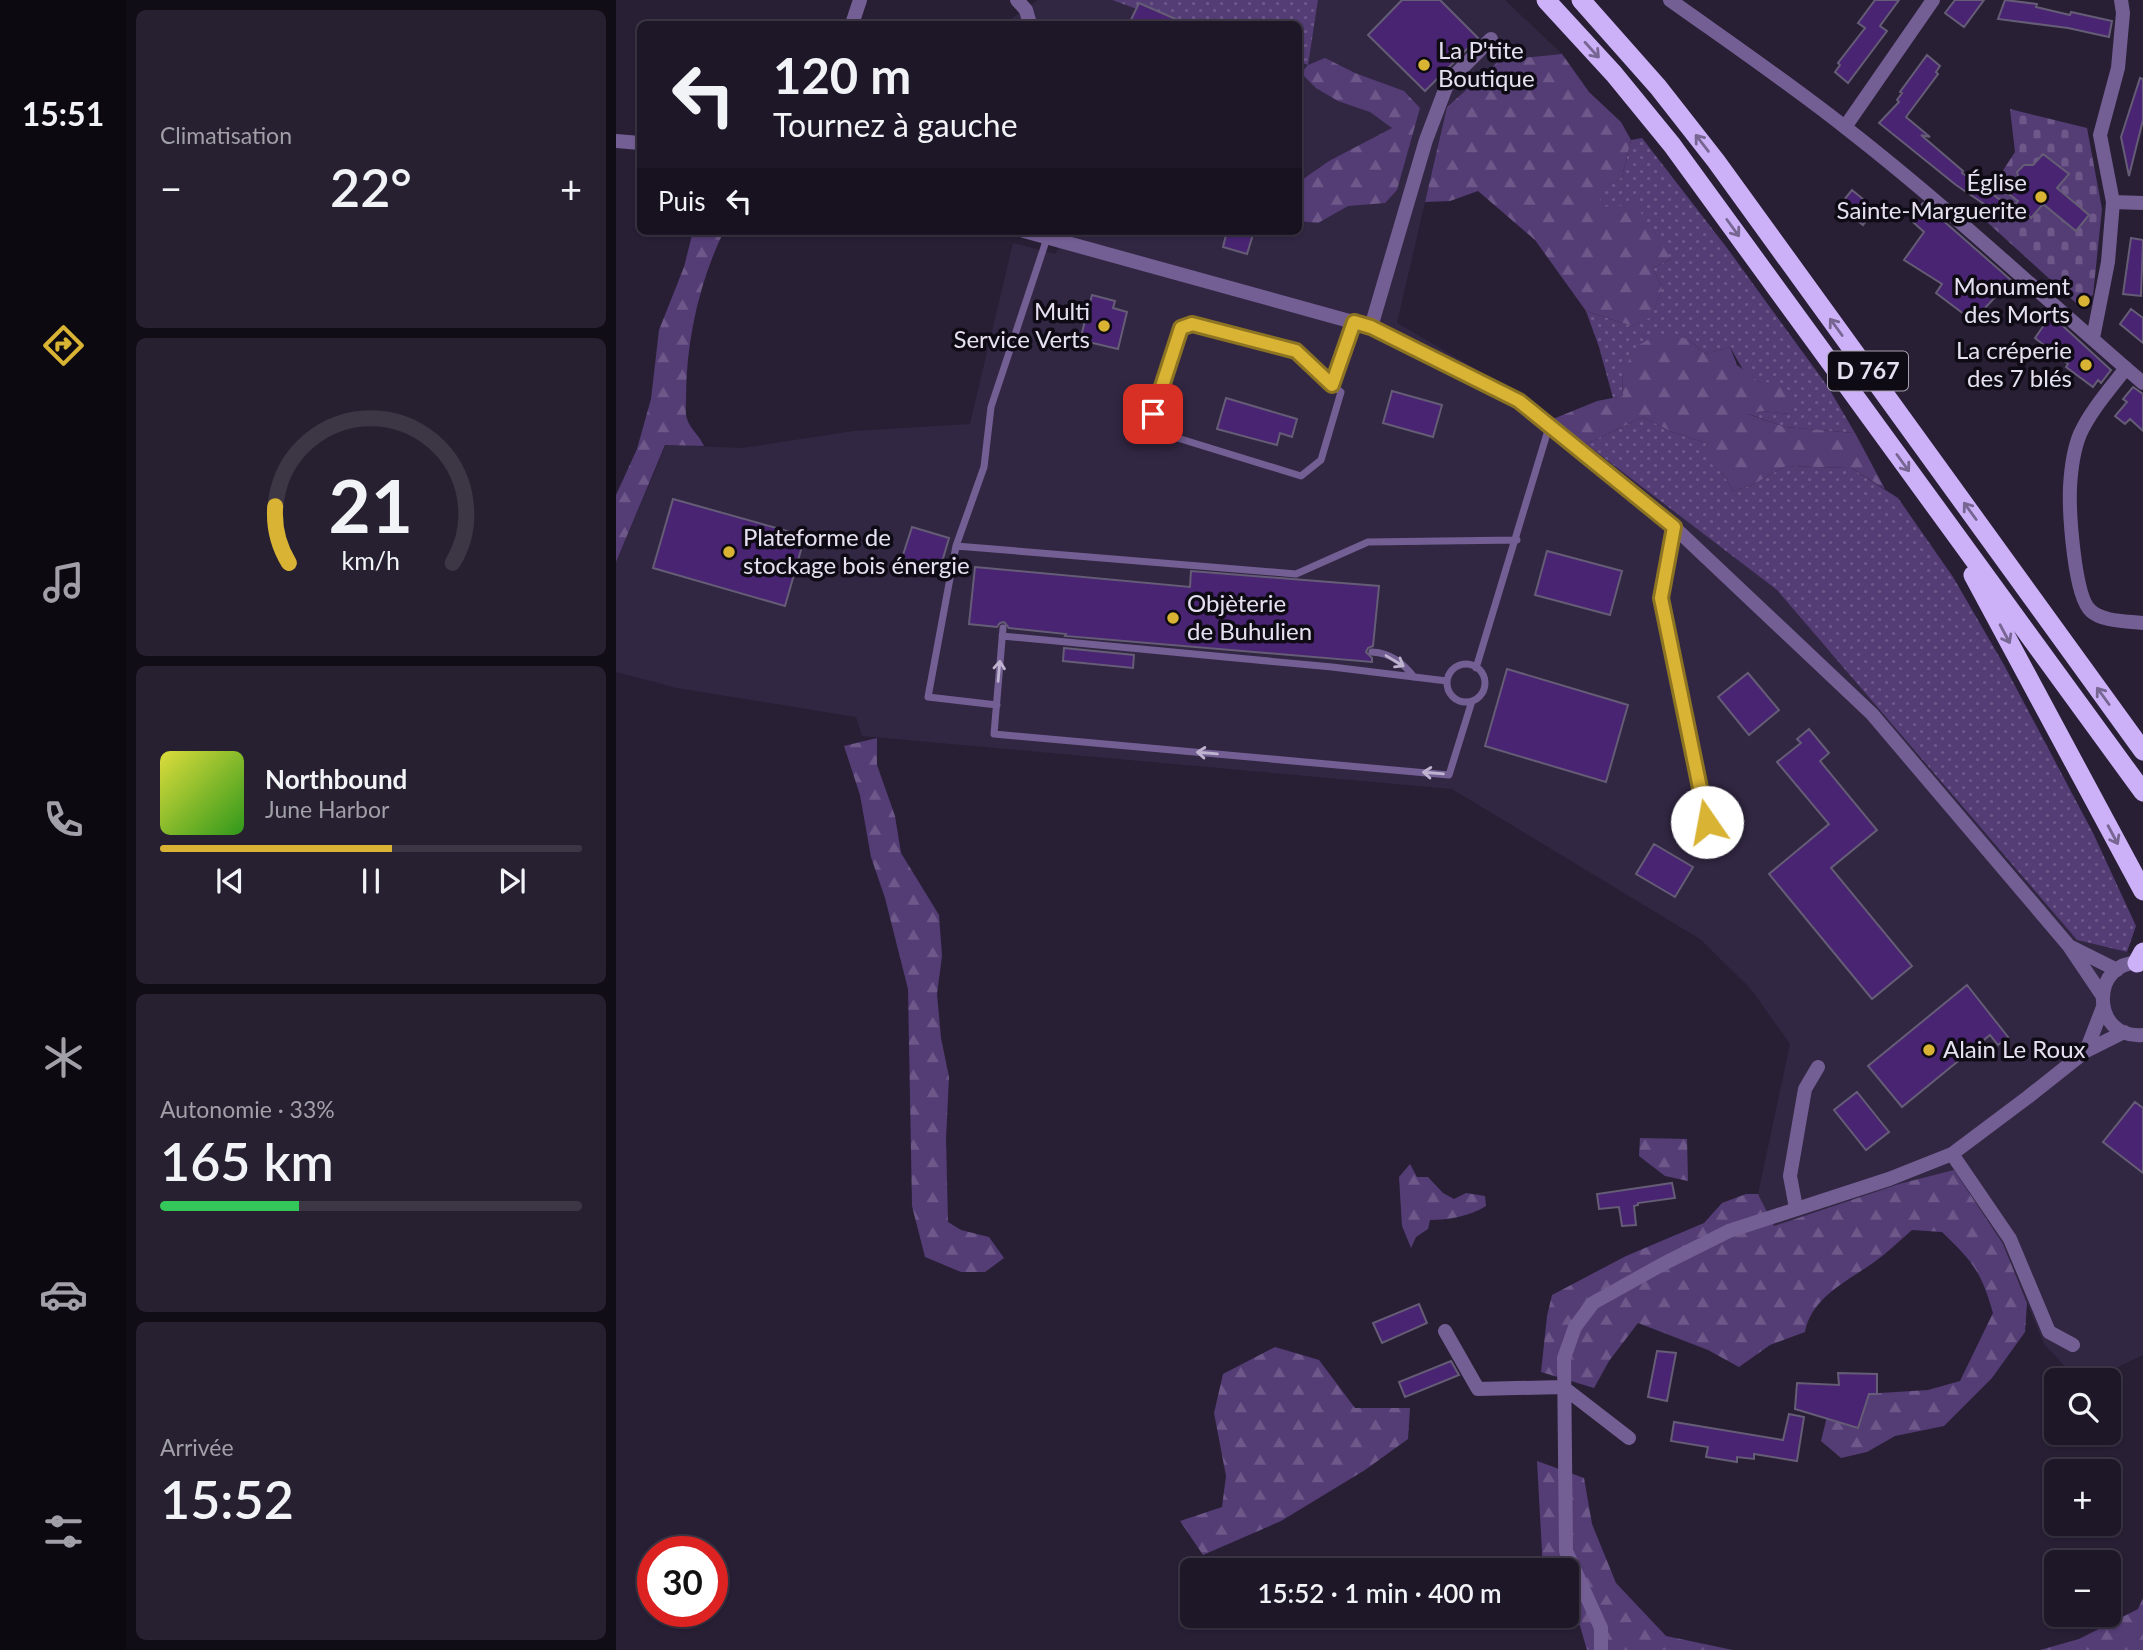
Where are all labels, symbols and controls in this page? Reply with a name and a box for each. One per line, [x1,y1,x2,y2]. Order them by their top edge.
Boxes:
place label: La P'tite Boutique [1438,35,1535,92]
one-way arrow [1584,41,1600,59]
text: 120 m [773,46,911,104]
icon: left [658,49,749,140]
marker: La P'tite Boutique [1416,57,1432,73]
text: 15:51 [22,94,104,133]
text: Tournez à gauche [773,105,1018,144]
text: Climatisation [160,121,292,149]
one-way arrow [1695,134,1710,153]
text: 22° [330,156,412,218]
text: − [160,165,182,211]
text: + [560,165,582,211]
place label: Église Sainte-Marguerite [1837,167,2027,224]
icon: left [720,182,758,220]
text: Puis [658,185,706,217]
marker: Église Sainte-Marguerite [2033,189,2049,205]
one-way arrow [1725,219,1740,238]
place label: Monument des Morts [1953,271,2070,328]
marker: Monument des Morts [2076,293,2092,309]
place label: Multi Service Verts [953,296,1090,353]
marker: Multi Service Verts [1096,318,1112,334]
one-way arrow [1829,318,1844,337]
icon: directions [39,321,88,370]
place label: La créperie des 7 blés [1956,335,2072,392]
road number: D 767 [1828,352,1908,390]
marker: La créperie des 7 blés [2078,357,2094,373]
pin [1123,384,1183,444]
icon: arrive [1134,395,1172,433]
one-way arrow [1896,453,1910,472]
text: 21 [329,461,413,549]
one-way arrow [1963,502,1977,521]
place label: Plateforme de stockage bois énergie [743,522,970,579]
marker: Plateforme de stockage bois énergie [721,544,737,560]
text: km/h [342,545,400,575]
icon: music [39,558,88,607]
place label: Objèterie de Buhulien [1187,588,1312,645]
marker: Objèterie de Buhulien [1165,610,1181,626]
one-way arrow [1998,624,2012,644]
one-way arrow [1385,654,1405,668]
one-way arrow [993,660,1006,683]
one-way arrow [2096,687,2110,706]
one-way arrow [1196,746,1218,759]
text: Northbound [265,763,407,795]
one-way arrow [1422,766,1445,779]
position arrow [1670,785,1744,859]
icon: phone [39,795,88,844]
text: June Harbor [265,795,389,823]
one-way arrow [2106,824,2120,844]
icon: previous [211,862,249,900]
icon: pause [352,862,390,900]
icon: next [493,862,531,900]
icon: climate [39,1033,88,1082]
place label: Alain Le Roux [1943,1034,2086,1063]
marker: Alain Le Roux [1921,1042,1937,1058]
text: Autonomie · 33% [160,1095,335,1123]
text: 165 km [160,1130,334,1192]
icon: car [39,1270,88,1319]
map controls [2044,1368,2121,1627]
button: search [2044,1368,2121,1445]
text: Arrivée [160,1433,234,1461]
button: + [2044,1459,2121,1536]
text: 15:52 [160,1468,294,1530]
icon: filters [39,1507,88,1556]
speed limit sign: 30 [637,1536,728,1627]
button: − [2044,1550,2121,1627]
text: 15:52 · 1 min · 400 m [1257,1577,1502,1609]

